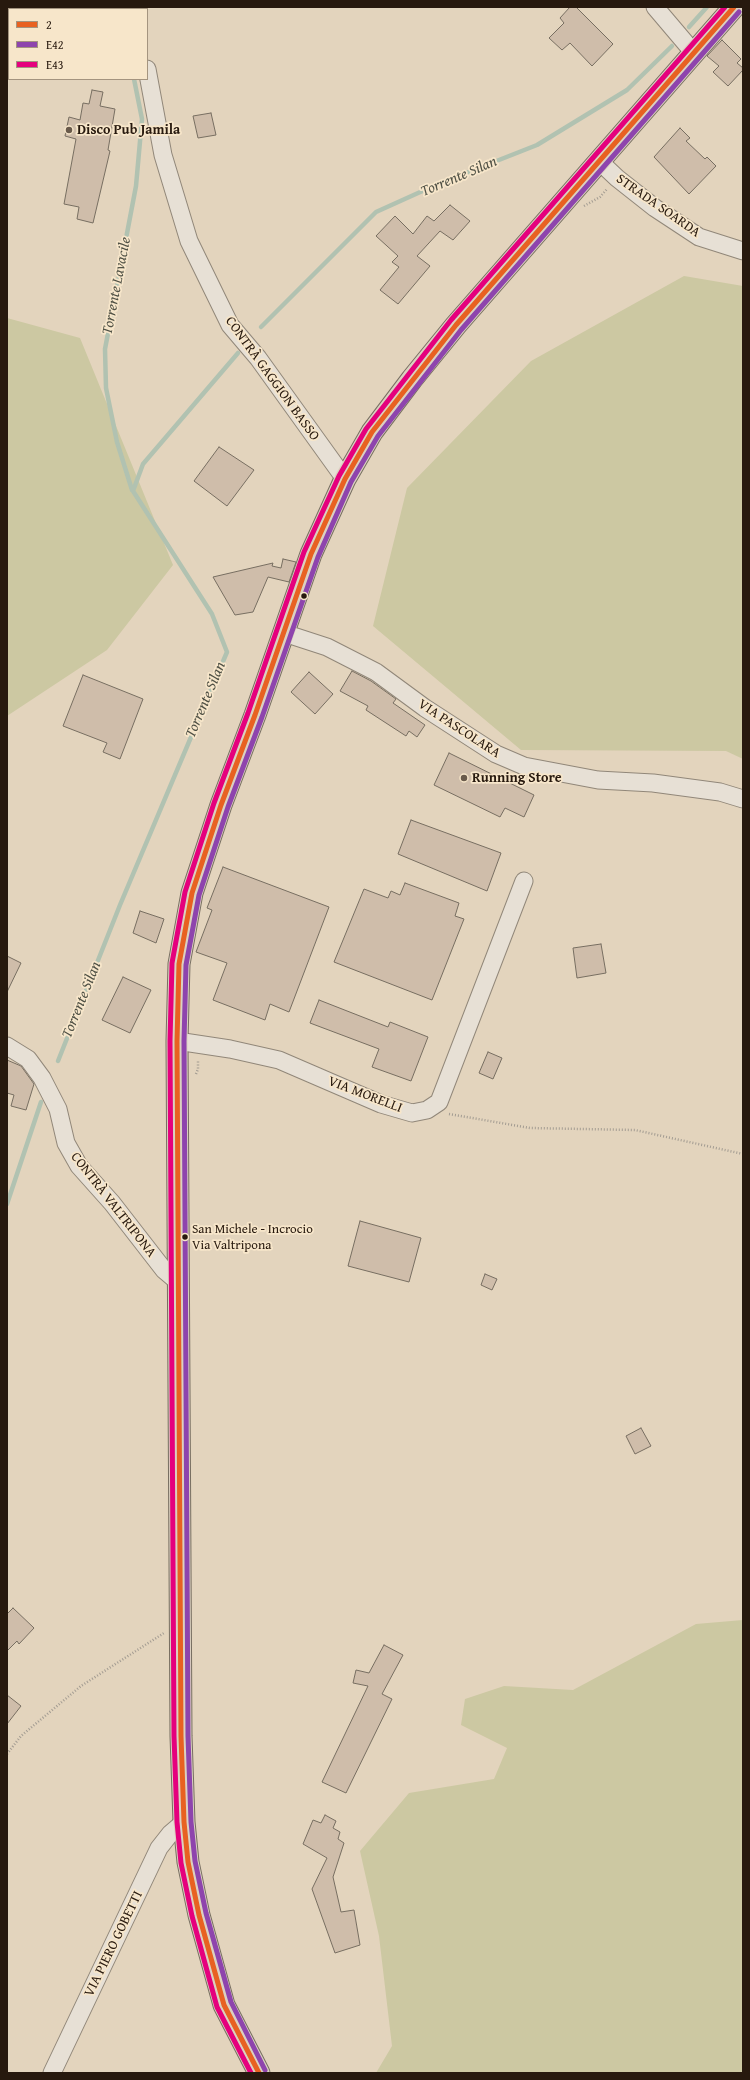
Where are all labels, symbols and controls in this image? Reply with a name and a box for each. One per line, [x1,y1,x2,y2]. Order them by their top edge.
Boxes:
legend [8,8,148,80]
text: 2 [46,16,52,33]
text: E42 [46,36,64,53]
text: E43 [46,56,64,73]
place label: Disco Pub Jamila [77,122,180,138]
marker: Disco Pub Jamila [64,125,74,135]
water label: Torrente Silan [418,153,500,201]
street label: STRADA SOARDA [613,171,703,241]
water label: Torrente Lavacile [99,236,135,336]
street label: CONTRÀ GAGGION BASSO [221,314,323,444]
unlabelled marker [299,591,309,601]
water label: Torrente Silan [182,659,230,741]
street label: VIA PASCOLARA [415,696,503,762]
place label: Running Store [472,770,562,786]
marker: Running Store [459,773,469,783]
water label: Torrente Silan [59,959,105,1041]
street label: VIA MORELLI [326,1073,404,1117]
street label: CONTRÀ VALTRIPONA [67,1149,159,1261]
place label: San Michele - Incrocio Via Valtripona [192,1222,313,1253]
marker: San Michele - Incrocio Via Valtripona [180,1232,190,1242]
street label: VIA PIERO GOBETTI [81,1888,147,2000]

